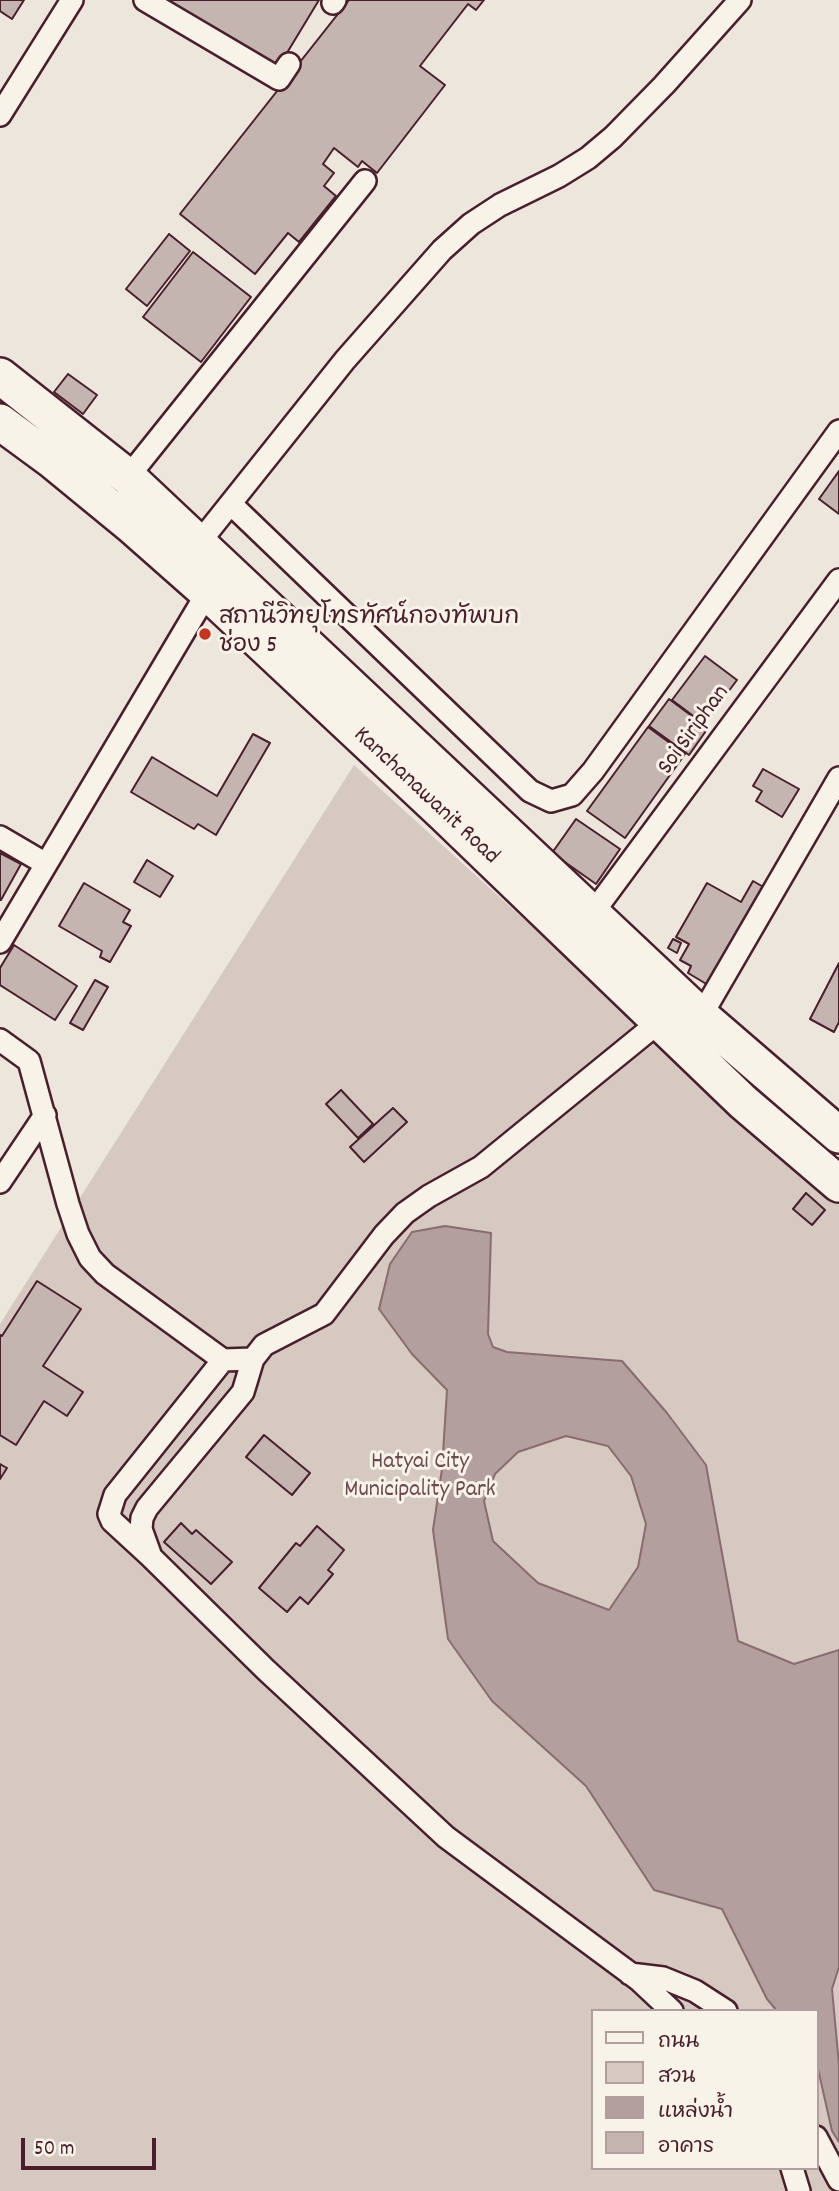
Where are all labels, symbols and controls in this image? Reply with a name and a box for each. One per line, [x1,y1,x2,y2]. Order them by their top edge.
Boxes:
place label: สถานีวิทยุโทรทัศน์กองทัพบก ช่อง 5 [219,606,519,662]
marker: สถานีวิทยุโทรทัศน์กองทัพบก ช่อง 5 [197,626,213,642]
street label: Soi Siriphan [653,681,737,781]
street label: Kanchanawanit Road [346,722,504,872]
park label: Hatyai City Municipality Park [344,1450,496,1506]
legend [590,2009,818,2170]
text: ถนน [658,2028,699,2058]
text: สวน [658,2063,695,2093]
text: แหล่งน้ำ [658,2098,733,2128]
scale bar [24,2124,159,2168]
text: อาคาร [658,2133,714,2163]
text: 50 m [34,2135,74,2165]

